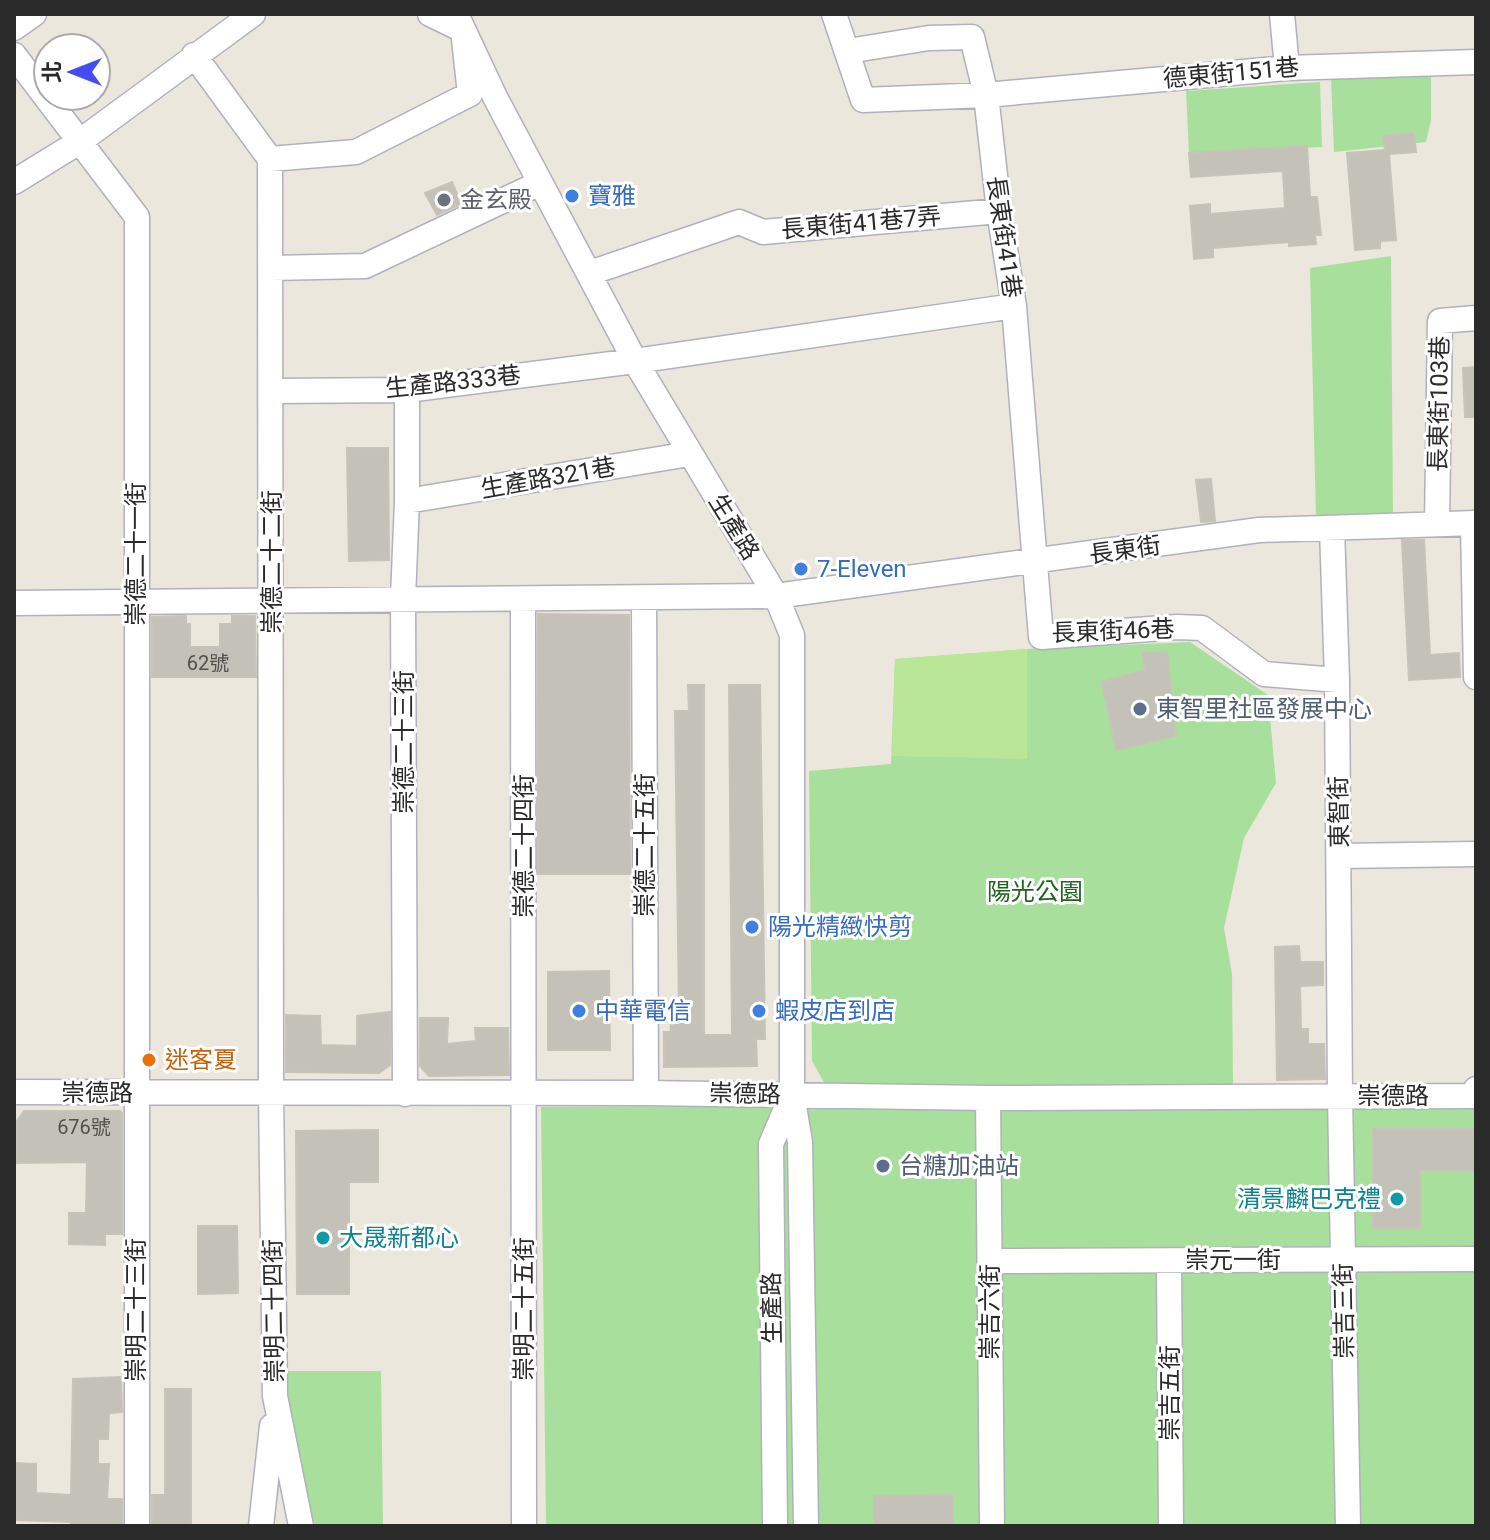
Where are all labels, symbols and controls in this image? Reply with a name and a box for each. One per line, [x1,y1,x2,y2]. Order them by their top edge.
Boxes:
north arrow [32,32,112,112]
street label: 德東街151巷 [1162,53,1300,93]
text: 北 [40,61,65,83]
street label: 長東街41巷 [982,174,1026,300]
place label: 寶雅 [588,182,636,210]
place label: 金玄殿 [460,186,532,214]
marker: 寶雅 [563,187,581,205]
marker: 金玄殿 [435,191,453,209]
street label: 長東街41巷7弄 [780,202,942,244]
street label: 長東街103巷 [1424,336,1454,472]
street label: 生產路333巷 [384,361,522,403]
street label: 生產路321巷 [478,452,618,504]
street label: 崇德二十一街 [122,482,150,626]
street label: 生產路 [703,489,765,565]
street label: 崇德二十二街 [258,490,286,634]
street label: 長東街 [1087,531,1163,569]
place label: 7-Eleven [817,555,907,583]
marker: 7-Eleven [792,560,810,578]
street label: 長東街46巷 [1051,615,1175,647]
house number: 62號 [187,651,229,675]
street label: 崇德二十三街 [390,670,418,814]
place label: 東智里社區發展中心 [1156,695,1372,723]
marker: 東智里社區發展中心 [1131,700,1149,718]
street label: 崇德二十五街 [631,773,659,917]
street label: 崇德二十四街 [510,774,538,918]
street label: 東智街 [1324,776,1354,848]
park label: 陽光公園 [987,878,1083,906]
place label: 陽光精緻快剪 [768,913,912,941]
marker: 陽光精緻快剪 [743,918,761,936]
place label: 中華電信 [595,997,691,1025]
place label: 蝦皮店到店 [775,997,895,1025]
marker: 中華電信 [570,1002,588,1020]
marker: 蝦皮店到店 [750,1002,768,1020]
place label: 迷客夏 [165,1046,237,1074]
marker: 迷客夏 [140,1051,158,1069]
street label: 崇德路 [61,1079,133,1107]
street label: 崇德路 [709,1079,781,1109]
street label: 崇德路 [1357,1082,1429,1110]
house number: 676號 [57,1115,111,1139]
place label: 台糖加油站 [899,1152,1019,1180]
marker: 台糖加油站 [874,1157,892,1175]
place label: 清景麟巴克禮 [1237,1185,1381,1213]
marker: 清景麟巴克禮 [1388,1190,1406,1208]
place label: 大晟新都心 [339,1224,459,1252]
marker: 大晟新都心 [314,1229,332,1247]
street label: 崇明二十五街 [510,1237,538,1381]
street label: 崇明二十三街 [122,1238,150,1382]
street label: 崇明二十四街 [259,1239,289,1383]
street label: 崇元一街 [1185,1246,1281,1274]
street label: 崇吉三街 [1329,1263,1359,1359]
street label: 崇吉六街 [976,1264,1004,1360]
street label: 生產路 [757,1272,787,1344]
street label: 崇吉五街 [1156,1345,1184,1441]

